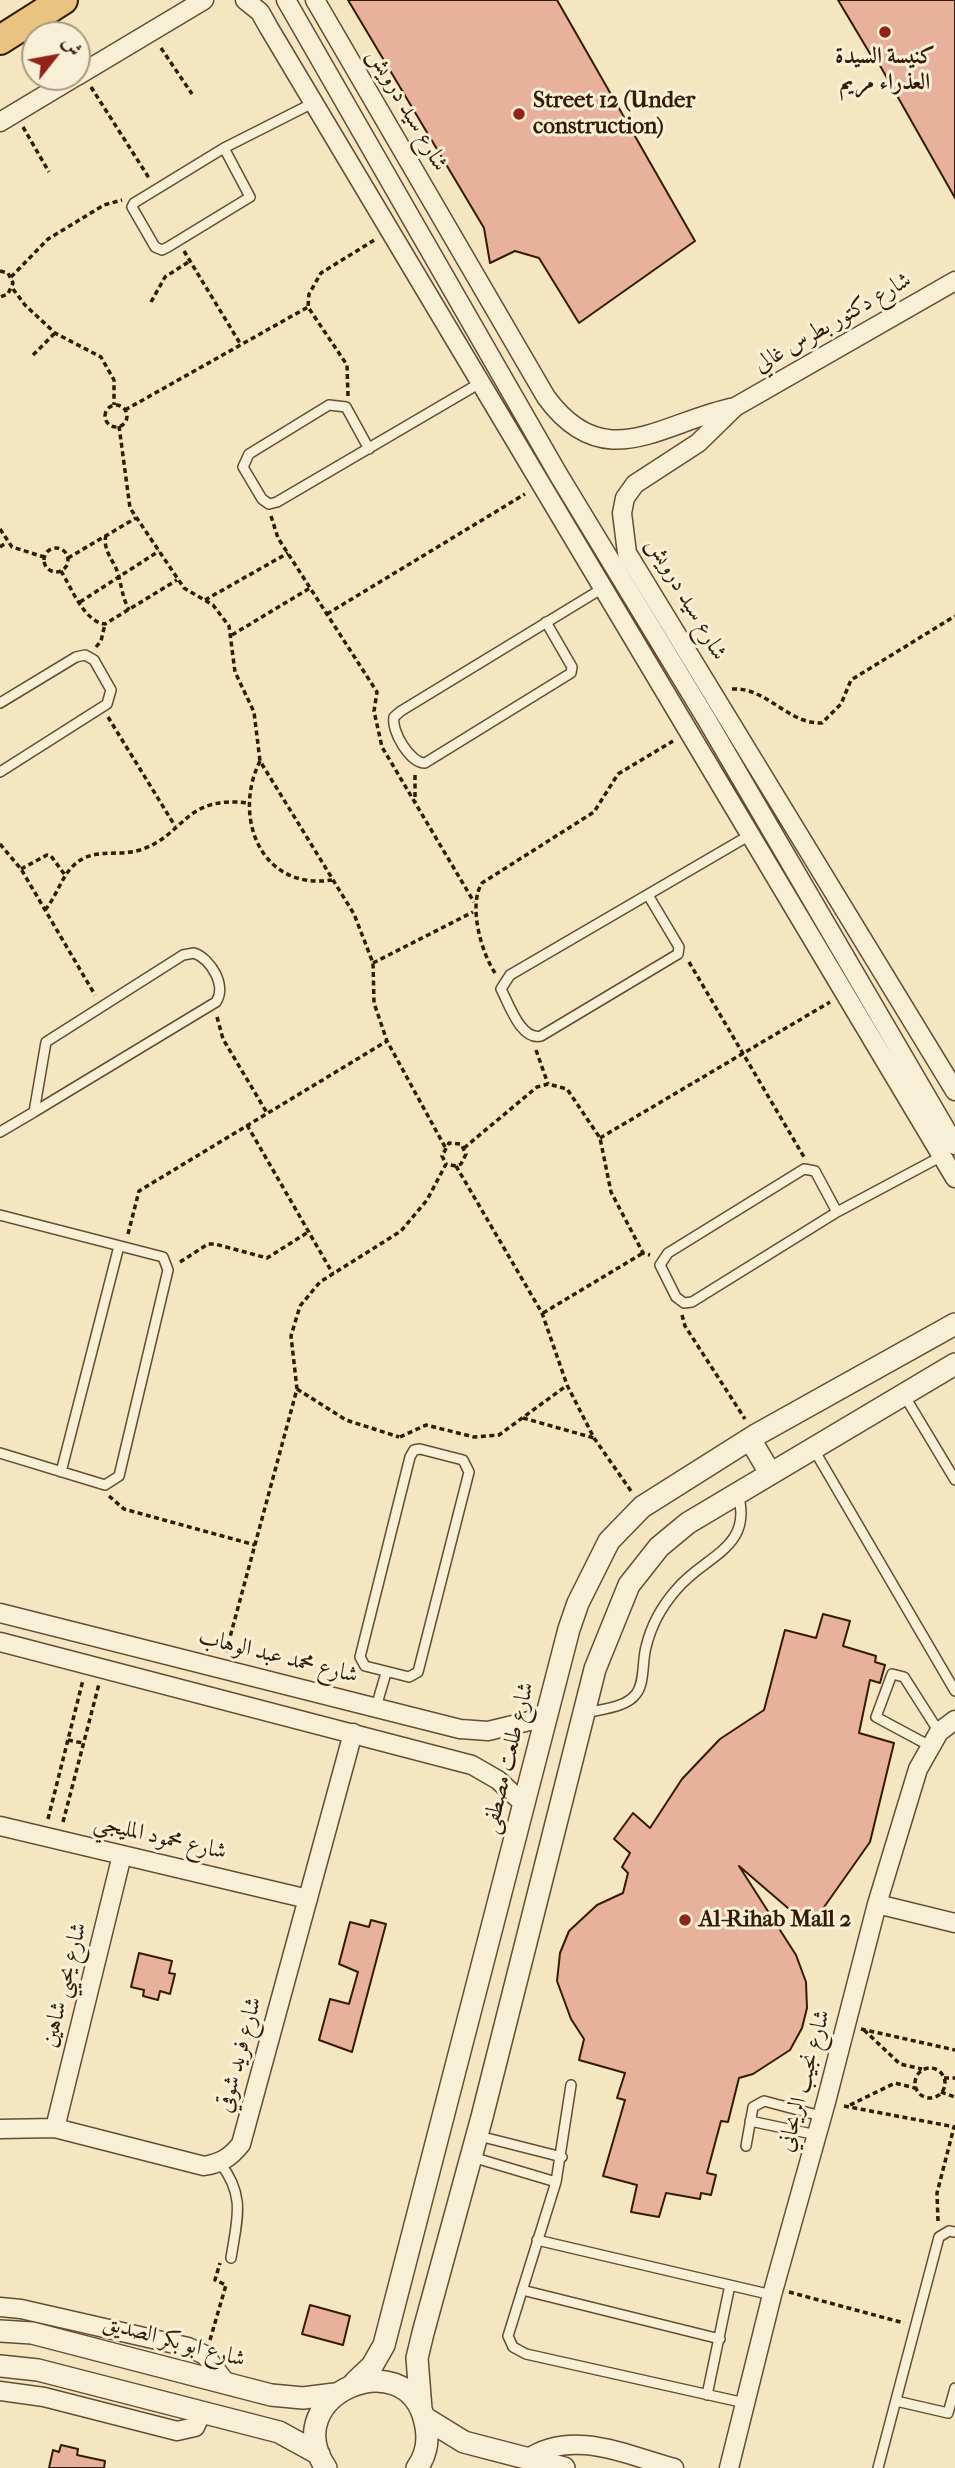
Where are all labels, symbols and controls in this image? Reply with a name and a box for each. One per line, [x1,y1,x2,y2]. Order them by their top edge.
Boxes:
north arrow [21,21,91,91]
marker: كنيسة السيدة العذراء مريم [877,24,893,40]
text: ش [58,32,87,60]
place label: كنيسة السيدة العذراء مريم [835,43,935,97]
street label: شارع سيد درويش [361,44,453,176]
place label: Street 12 (Under construction) [533,87,695,141]
marker: Street 12 (Under construction) [511,106,527,122]
street label: شارع دكتور بطرس غالي [749,267,917,379]
street label: شارع سيد درويش [640,533,732,665]
street label: شارع محمد عبد الوهاب [195,1624,361,1690]
street label: شارع طلعت مصطفى [477,1679,541,1837]
street label: شارع محمود المليجي [91,1809,229,1867]
place label: Al-Rihab Mall 2 [699,1906,851,1934]
marker: Al-Rihab Mall 2 [677,1912,693,1928]
street label: شارع يحيي شاهين [36,1920,94,2050]
street label: شارع فريد شوقي [211,1994,269,2116]
street label: شارع نجيب الريحاني [773,2007,837,2155]
street label: شارع ابو بكر الصديق [100,2310,248,2374]

